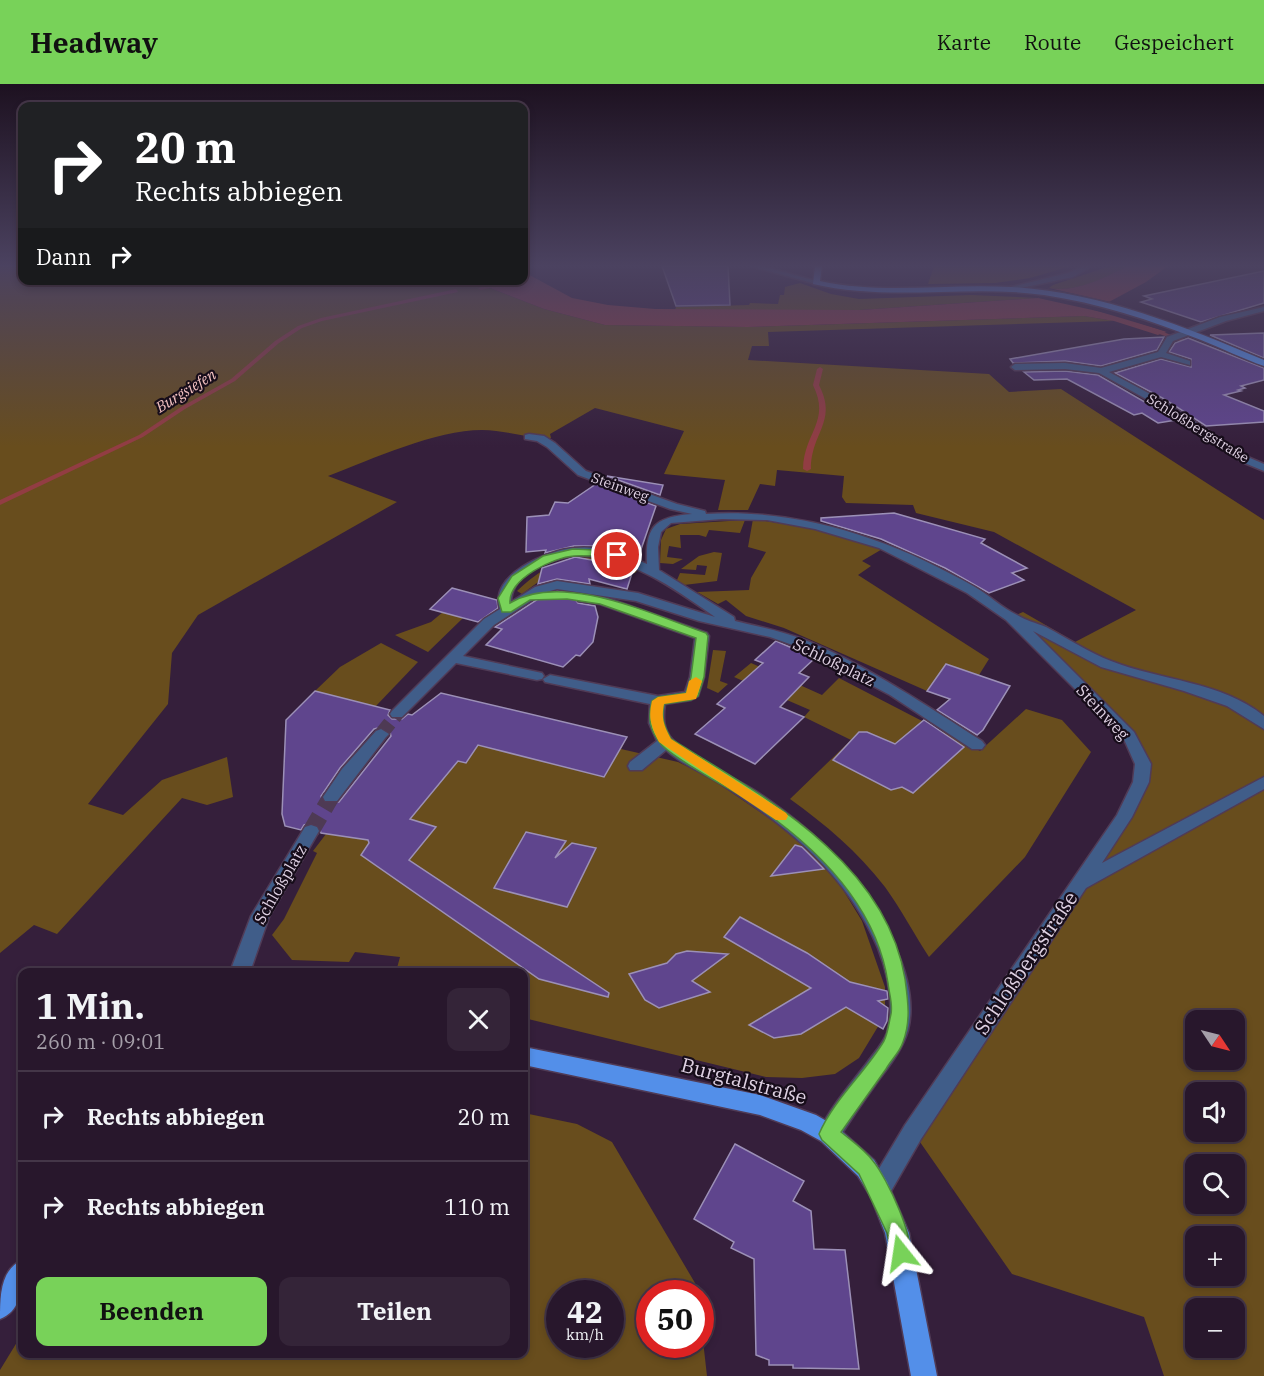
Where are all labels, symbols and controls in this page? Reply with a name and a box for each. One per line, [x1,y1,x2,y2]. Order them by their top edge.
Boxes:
text: Headway [30,24,158,61]
text: Karte [937,28,991,56]
text: Route [1024,28,1081,56]
text: Gespeichert [1114,28,1234,56]
text: 20 m [135,120,236,175]
icon: right [36,126,114,204]
text: Rechts abbiegen [135,173,343,208]
icon: right [104,240,137,273]
text: Dann [36,242,92,271]
water label: Burgsiefen [151,364,220,417]
street label: Schloßbergstraße [1144,389,1252,467]
street label: Steinweg [589,468,652,506]
pin [591,529,642,580]
icon: arrive [600,538,633,571]
street label: Schloßplatz [790,634,878,690]
street label: Steinweg [1072,680,1134,744]
street label: Schloßplatz [249,841,311,927]
street label: Schloßbergstraße [968,886,1084,1040]
text: 1 Min. [36,982,145,1029]
button: close [447,988,510,1051]
north arrow [1185,1010,1245,1070]
map controls [1185,1010,1245,1358]
text: 260 m · 09:01 [36,1028,165,1055]
street label: Burgtalstraße [678,1051,810,1110]
button: sound [1185,1082,1245,1142]
icon: right [36,1100,69,1133]
text: Rechts abbiegen [87,1102,265,1131]
text: 20 m [458,1102,510,1131]
button: search [1185,1154,1245,1214]
icon: right [36,1190,69,1223]
text: Rechts abbiegen [87,1192,265,1221]
text: 110 m [444,1192,510,1221]
position arrow [869,1221,933,1285]
button: + [1185,1226,1245,1286]
button: Beenden [36,1277,267,1346]
button: Teilen [279,1277,510,1346]
speed limit sign: 50 [636,1280,714,1358]
text: 42 [567,1292,603,1331]
button: − [1185,1298,1245,1358]
text: km/h [566,1325,604,1344]

